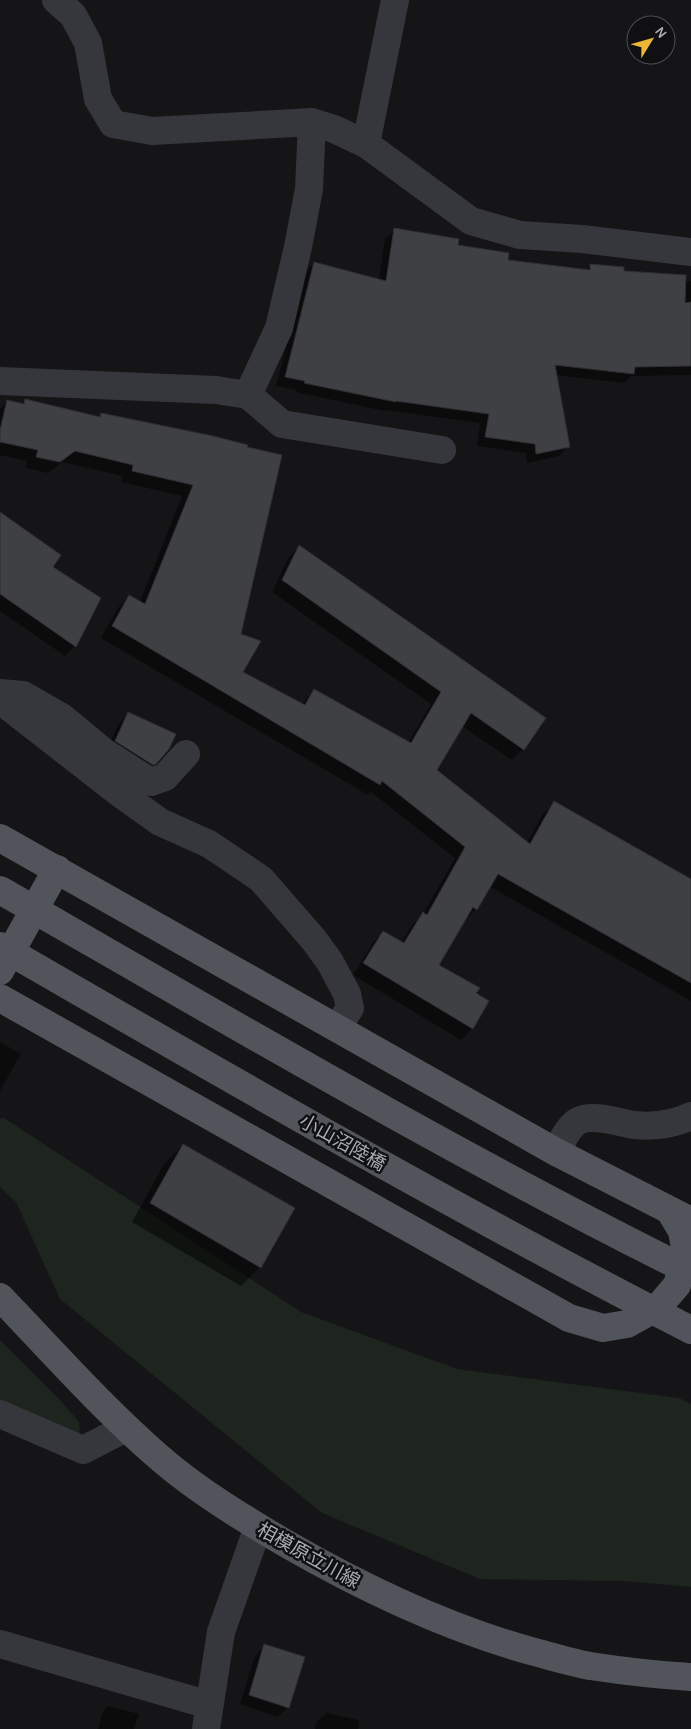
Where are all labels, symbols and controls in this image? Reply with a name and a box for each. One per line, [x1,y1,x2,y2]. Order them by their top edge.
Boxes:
north arrow [626,15,676,65]
text: N [651,23,671,42]
street label: 小山沼陸橋 [296,1110,389,1176]
street label: 相模原立川線 [253,1519,364,1593]

